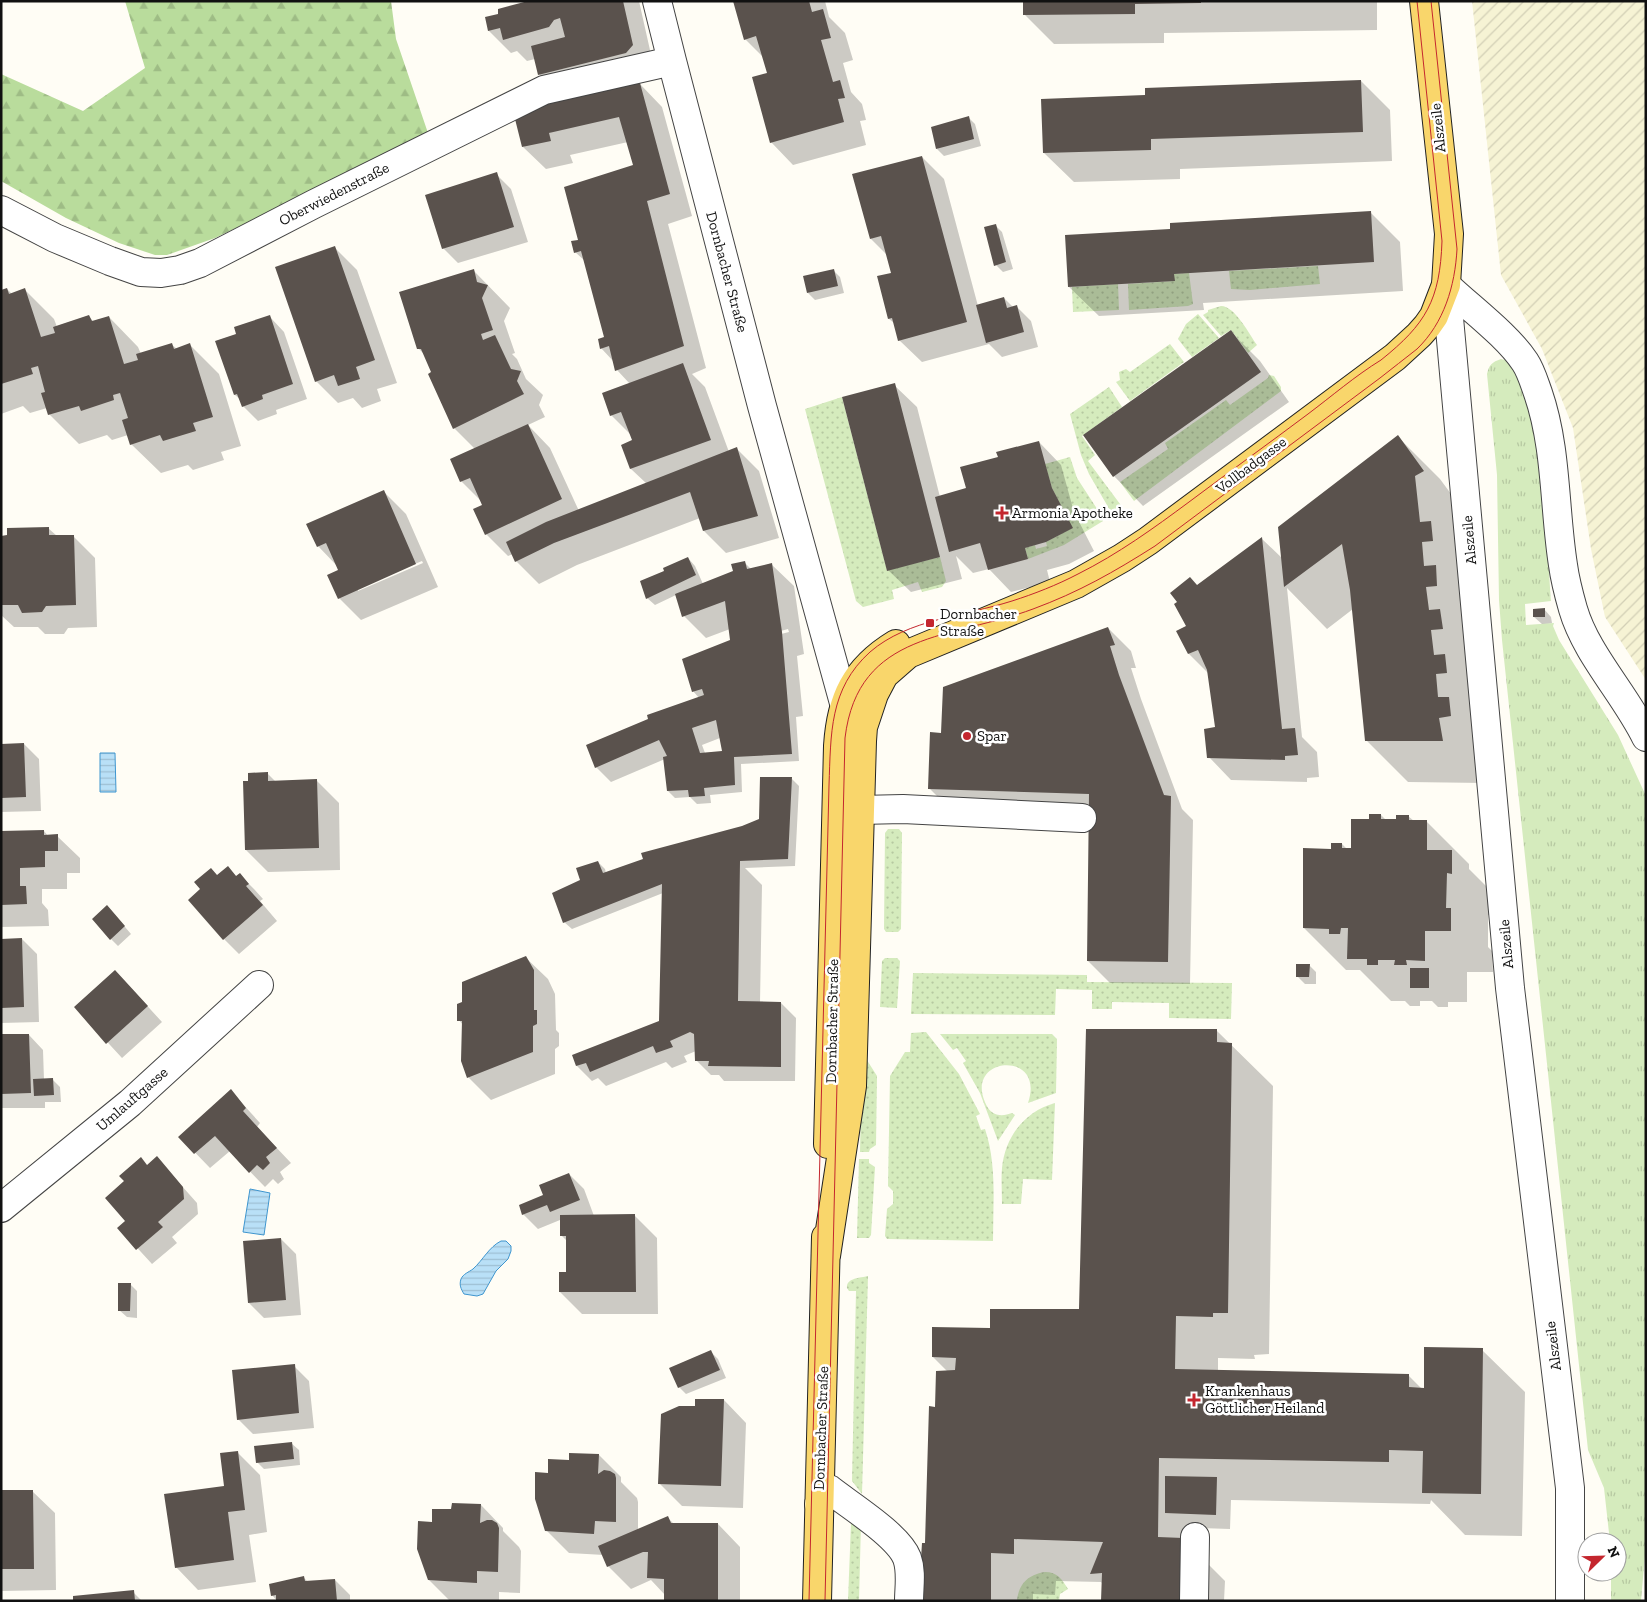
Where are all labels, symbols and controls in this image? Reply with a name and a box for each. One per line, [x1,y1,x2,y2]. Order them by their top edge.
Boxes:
street label: Alszeile [1426,102,1450,154]
street label: Oberwiedenstraße [276,158,392,230]
street label: Dornbacher Straße [702,210,752,334]
street label: Vollbadgasse [1211,433,1290,498]
place label: Armonia Apotheke [1012,504,1133,522]
marker: Armonia Apotheke [996,507,1008,519]
street label: Alszeile [1458,515,1480,565]
place label: Dornbacher Straße [940,605,1017,640]
marker: Dornbacher Straße [924,617,936,629]
place label: Spar [977,727,1007,745]
marker: Spar [961,730,973,742]
street label: Alszeile [1495,919,1517,969]
street label: Dornbacher Straße [822,959,842,1083]
street label: Umlauftgasse [93,1063,171,1135]
street label: Alszeile [1541,1320,1565,1372]
street label: Dornbacher Straße [810,1366,832,1490]
place label: Krankenhaus Göttlicher Heiland [1205,1382,1325,1417]
marker: Krankenhaus Göttlicher Heiland [1187,1393,1201,1407]
north arrow [1577,1532,1627,1582]
text: N [1604,1544,1624,1561]

